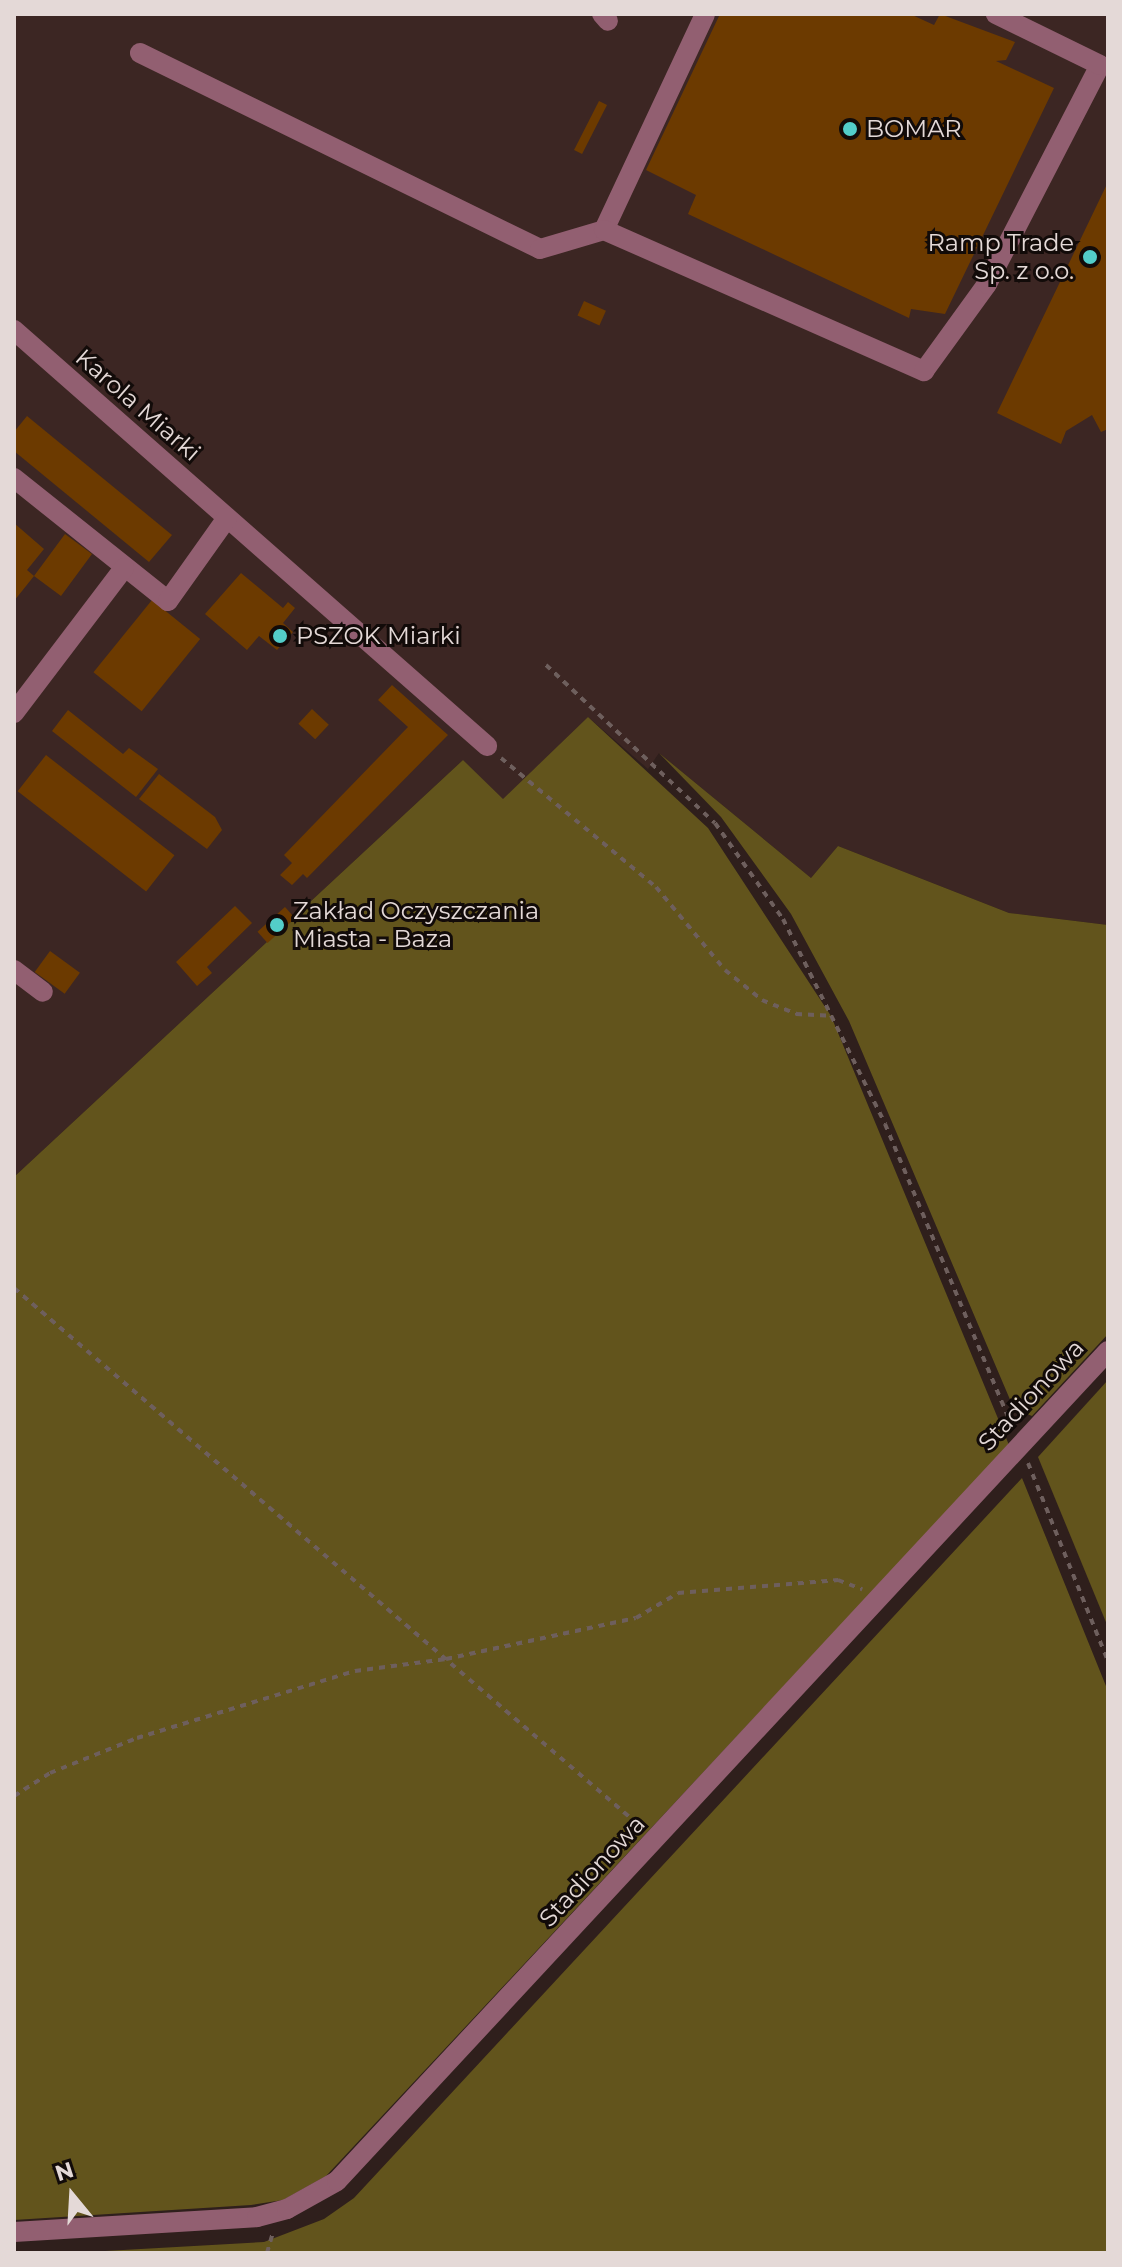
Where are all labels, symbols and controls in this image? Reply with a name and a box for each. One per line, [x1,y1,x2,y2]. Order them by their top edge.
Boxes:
place label: BOMAR [866,115,962,143]
marker: BOMAR [841,120,859,138]
place label: Ramp Trade Sp. z o.o. [928,229,1074,285]
marker: Ramp Trade Sp. z o.o. [1081,248,1099,266]
street label: Karola Miarki [70,343,206,467]
place label: PSZOK Miarki [296,622,461,650]
marker: PSZOK Miarki [271,627,289,645]
place label: Zakład Oczyszczania Miasta - Baza [293,897,539,953]
marker: Zakład Oczyszczania Miasta - Baza [268,916,286,934]
street label: Stadionowa [972,1333,1090,1457]
street label: Stadionowa [533,1809,651,1933]
north arrow [32,2155,112,2235]
text: N [52,2156,77,2187]

